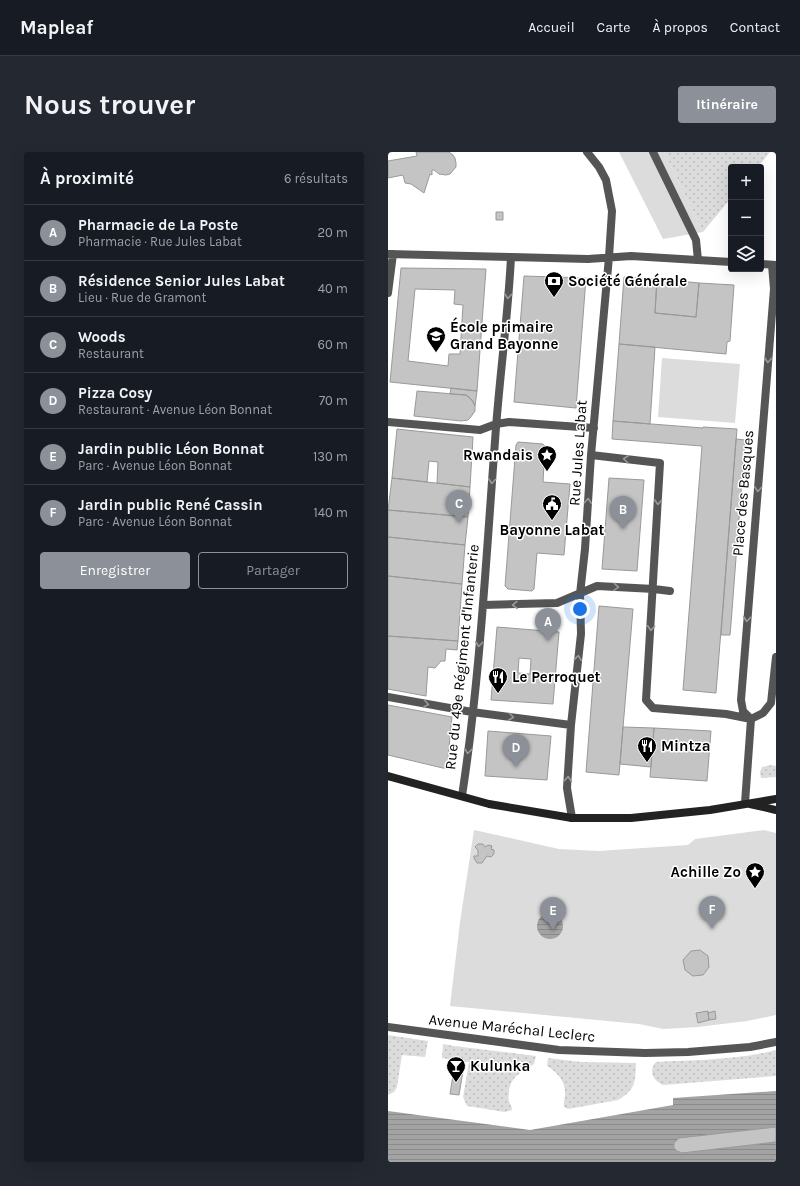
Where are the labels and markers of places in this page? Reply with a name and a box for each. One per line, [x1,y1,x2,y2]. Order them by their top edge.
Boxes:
bank icon: Société Générale [543,270,565,298]
place label: Société Générale [568,272,687,290]
place label: École primaire Grand Bayonne [450,317,558,353]
school or university icon: École primaire Grand Bayonne [425,325,447,353]
place icon: Rwandais [536,444,558,472]
place label: Rwandais [463,446,533,464]
pin: C [446,490,472,523]
public building icon: Bayonne Labat [541,493,563,521]
pin: B [610,496,636,529]
place label: Bayonne Labat [499,521,605,539]
pin: A [535,608,561,641]
restaurant icon: Le Perroquet [487,666,509,694]
place label: Le Perroquet [512,668,601,686]
pin: D [503,734,529,767]
restaurant icon: Mintza [636,735,658,763]
place label: Mintza [661,737,711,755]
place icon: Achille Zo [744,861,766,889]
place label: Achille Zo [671,863,741,881]
pin: F [699,896,725,929]
pin: E [540,897,566,930]
bar icon: Kulunka [445,1055,467,1083]
place label: Kulunka [470,1057,530,1075]

